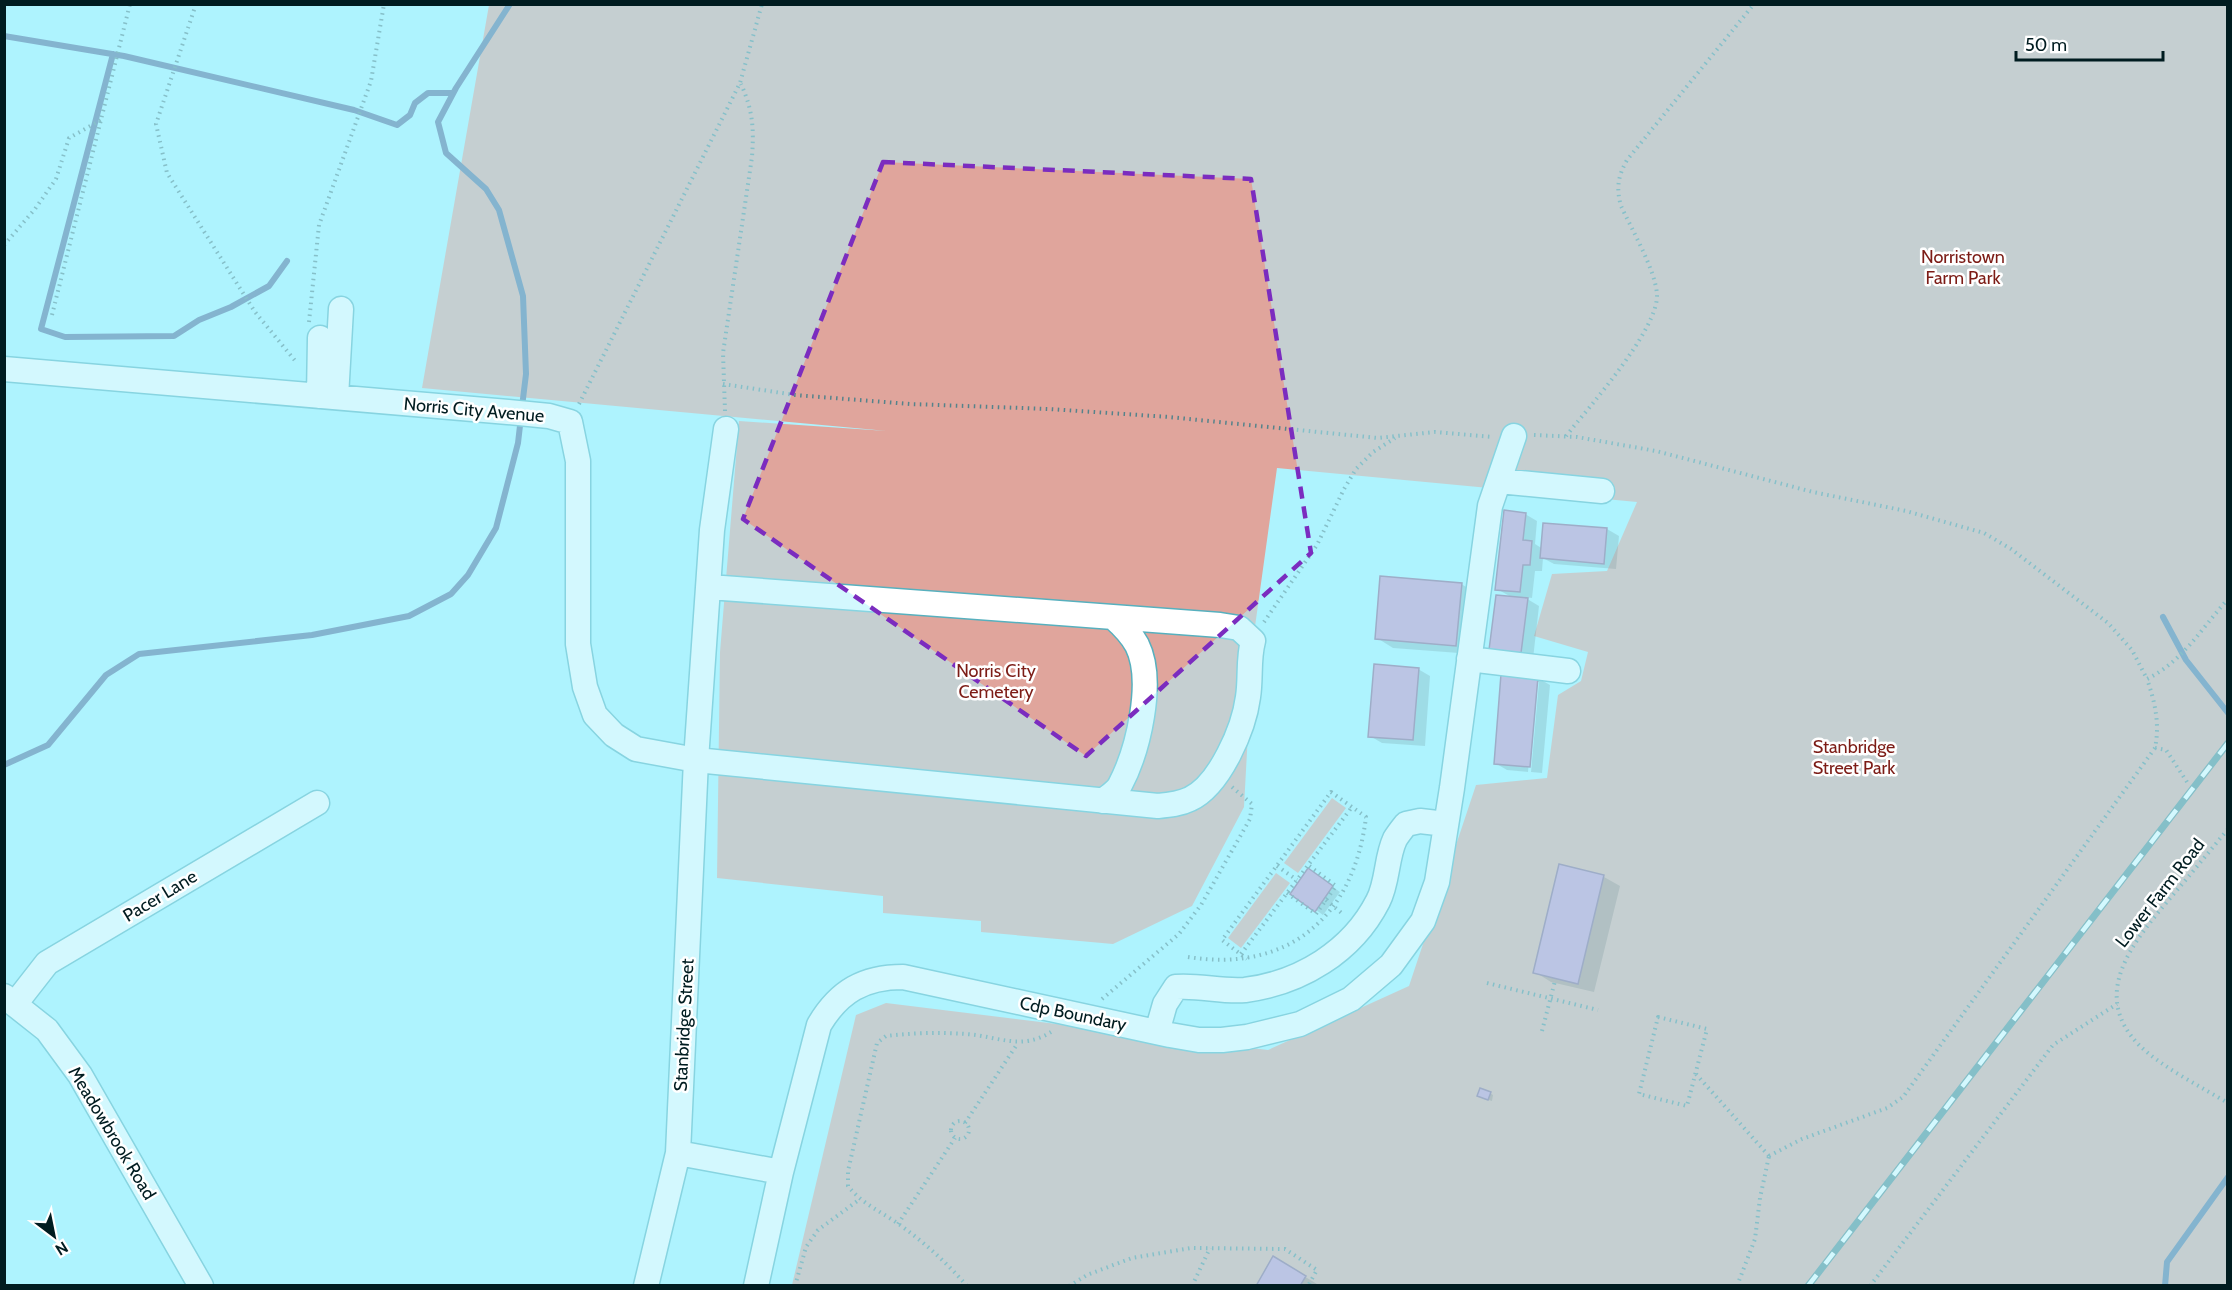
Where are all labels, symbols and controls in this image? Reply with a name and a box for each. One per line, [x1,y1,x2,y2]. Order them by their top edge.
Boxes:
scale bar [2016,24,2163,62]
text: 50 m [2025,34,2067,56]
park label: Norristown Farm Park [1921,246,2005,289]
street label: Norris City Avenue [403,393,545,427]
park label: Norris City Cemetery [956,660,1036,703]
park label: Stanbridge Street Park [1813,736,1896,779]
street label: Lower Farm Road [2111,834,2209,952]
street label: Pacer Lane [119,865,201,927]
street label: Stanbridge Street [670,958,698,1092]
street label: Cdp Boundary [1018,992,1128,1036]
street label: Meadowbrook Road [64,1062,160,1204]
north arrow [24,1206,84,1266]
text: N [52,1237,72,1259]

